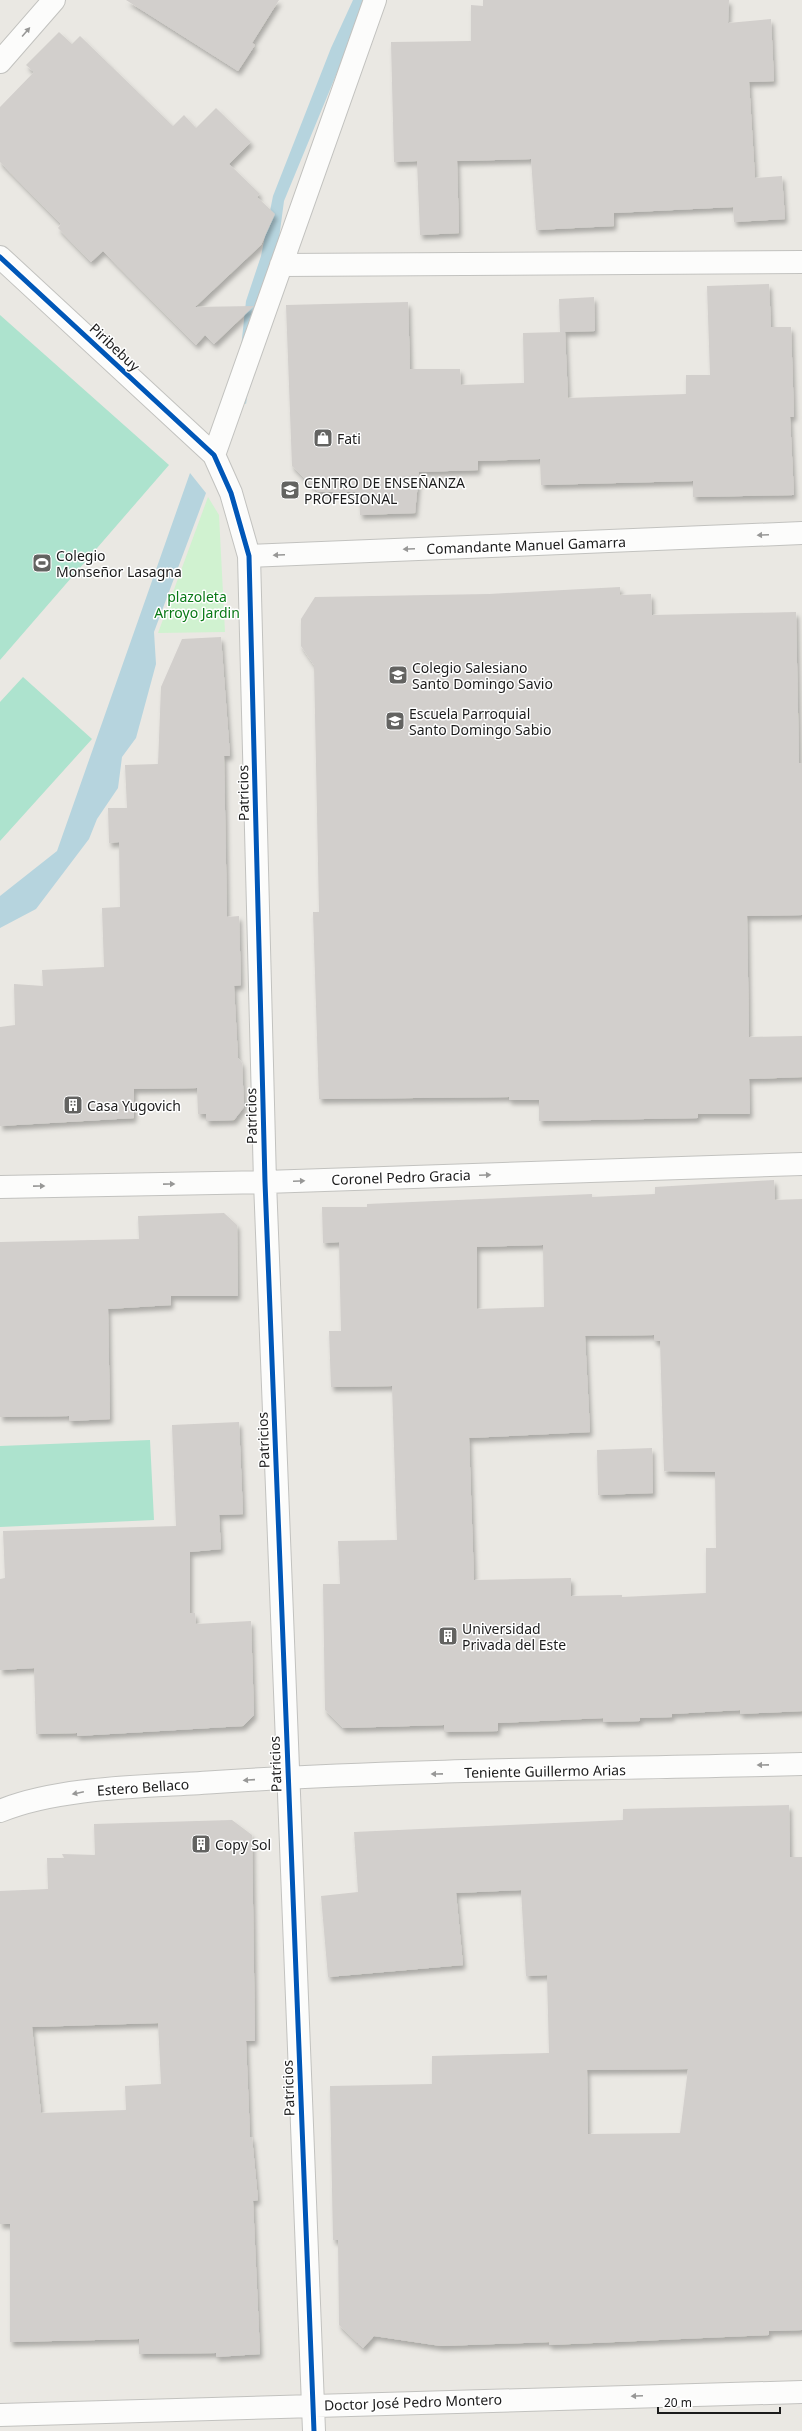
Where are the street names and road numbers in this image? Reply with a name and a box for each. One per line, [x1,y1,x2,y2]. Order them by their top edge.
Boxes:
street label: Piribebuy [86,319,145,376]
street label: Comandante Manuel Gamarra [426,532,626,558]
street label: Patricios [233,764,253,821]
street label: Patricios [241,1087,261,1144]
street label: Coronel Pedro Gracia [331,1165,471,1189]
street label: Patricios [253,1411,273,1468]
street label: Patricios [265,1735,285,1792]
street label: Teniente Guillermo Arias [464,1760,626,1782]
street label: Estero Bellaco [96,1774,190,1800]
street label: Patricios [278,2059,298,2116]
street label: Doctor José Pedro Montero [324,2389,502,2415]

